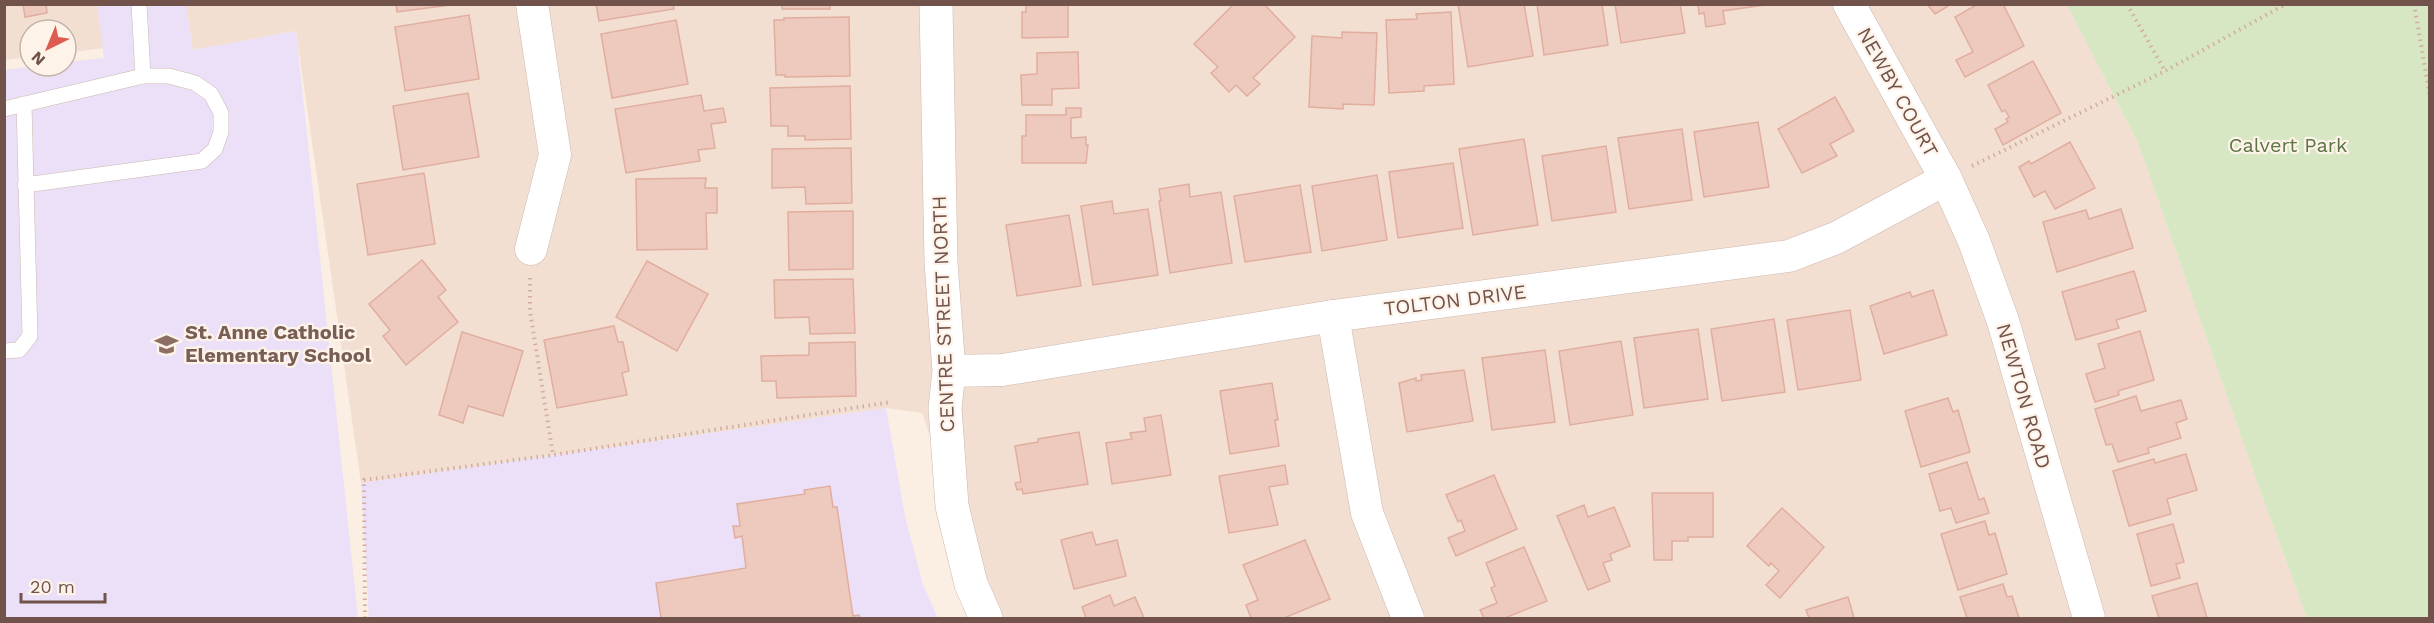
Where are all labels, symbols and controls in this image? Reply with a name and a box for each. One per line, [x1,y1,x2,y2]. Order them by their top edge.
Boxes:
north arrow [18,18,78,78]
street label: NEWBY COURT [1852,23,1944,161]
text: N [27,48,49,70]
park label: Calvert Park [2229,133,2347,157]
street label: CENTRE STREET NORTH [927,195,959,433]
street label: TOLTON DRIVE [1382,279,1528,321]
place label: St. Anne Catholic Elementary School [185,320,372,367]
street label: NEWTON ROAD [1992,321,2056,471]
school or university icon: St. Anne Catholic Elementary School [154,331,180,357]
scale bar [21,566,105,604]
text: 20 m [30,576,75,597]

